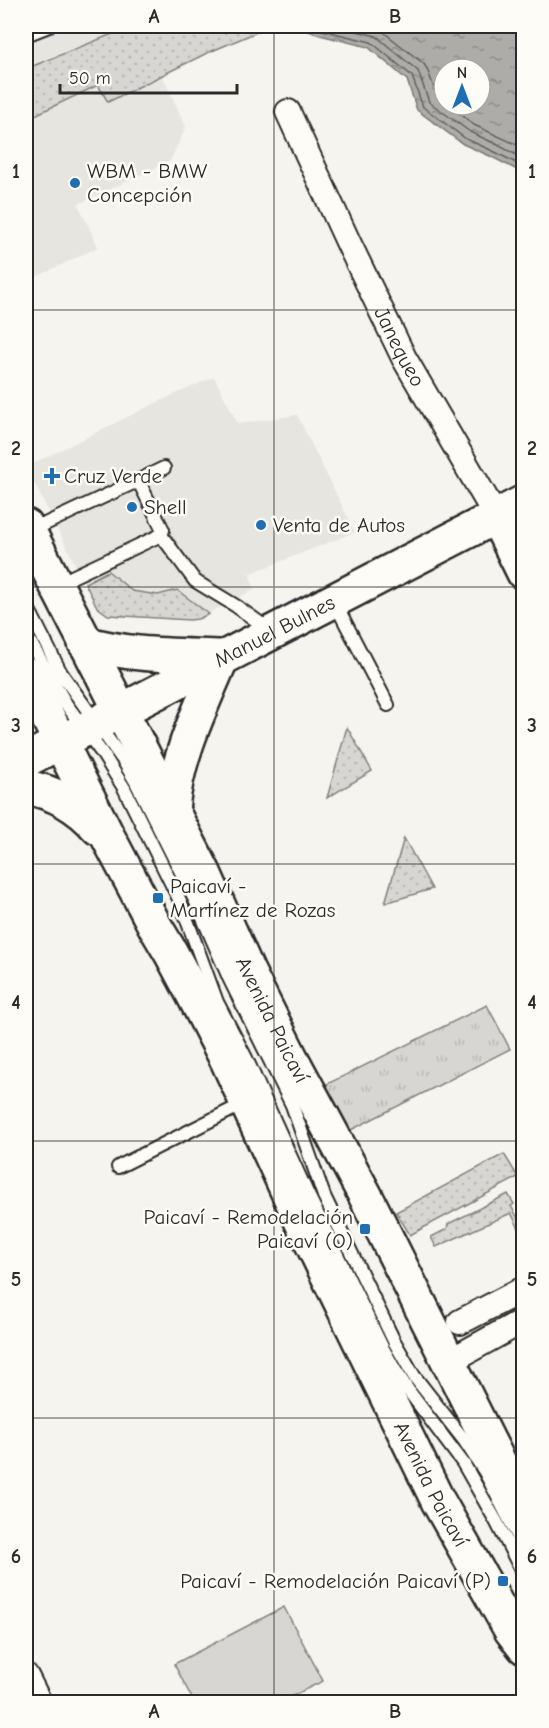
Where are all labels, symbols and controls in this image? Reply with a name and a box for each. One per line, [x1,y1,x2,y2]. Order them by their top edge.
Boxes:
text: A [148,5,160,28]
text: B [389,5,401,28]
scale bar [60,57,237,95]
north arrow [432,57,492,117]
text: N [457,64,467,82]
text: 50 m [69,68,111,89]
place label: WBM - BMW Concepción [87,159,208,207]
text: 1 [12,160,20,183]
text: 1 [528,160,536,183]
marker: WBM - BMW Concepción [68,176,82,190]
street label: Janequeo [369,303,430,391]
text: 2 [11,437,21,460]
text: 2 [527,437,537,460]
place label: Cruz Verde [64,464,162,488]
marker: Cruz Verde [45,469,59,483]
place label: Shell [144,495,187,519]
marker: Shell [125,500,139,514]
place label: Venta de Autos [273,513,405,537]
marker: Venta de Autos [254,518,268,532]
street label: Manuel Bulnes [210,590,339,672]
text: 3 [11,714,21,737]
text: 3 [527,714,537,737]
place label: Paicaví - Martínez de Rozas [170,874,335,922]
marker: Paicaví - Martínez de Rozas [151,891,165,905]
street label: Avenida Paicaví [231,953,314,1087]
text: 4 [11,991,21,1014]
text: 4 [527,991,537,1014]
place label: Paicaví - Remodelación Paicaví (O) [144,1205,353,1253]
marker: Paicaví - Remodelación Paicaví (O) [358,1222,372,1236]
text: 5 [11,1268,21,1291]
text: 5 [527,1268,537,1291]
street label: Avenida Paicaví [389,1418,473,1551]
text: 6 [11,1545,21,1568]
text: 6 [527,1545,537,1568]
place label: Paicaví - Remodelación Paicaví (P) [180,1569,491,1593]
marker: Paicaví - Remodelación Paicaví (P) [496,1574,510,1588]
text: A [148,1700,160,1723]
text: B [389,1700,401,1723]

